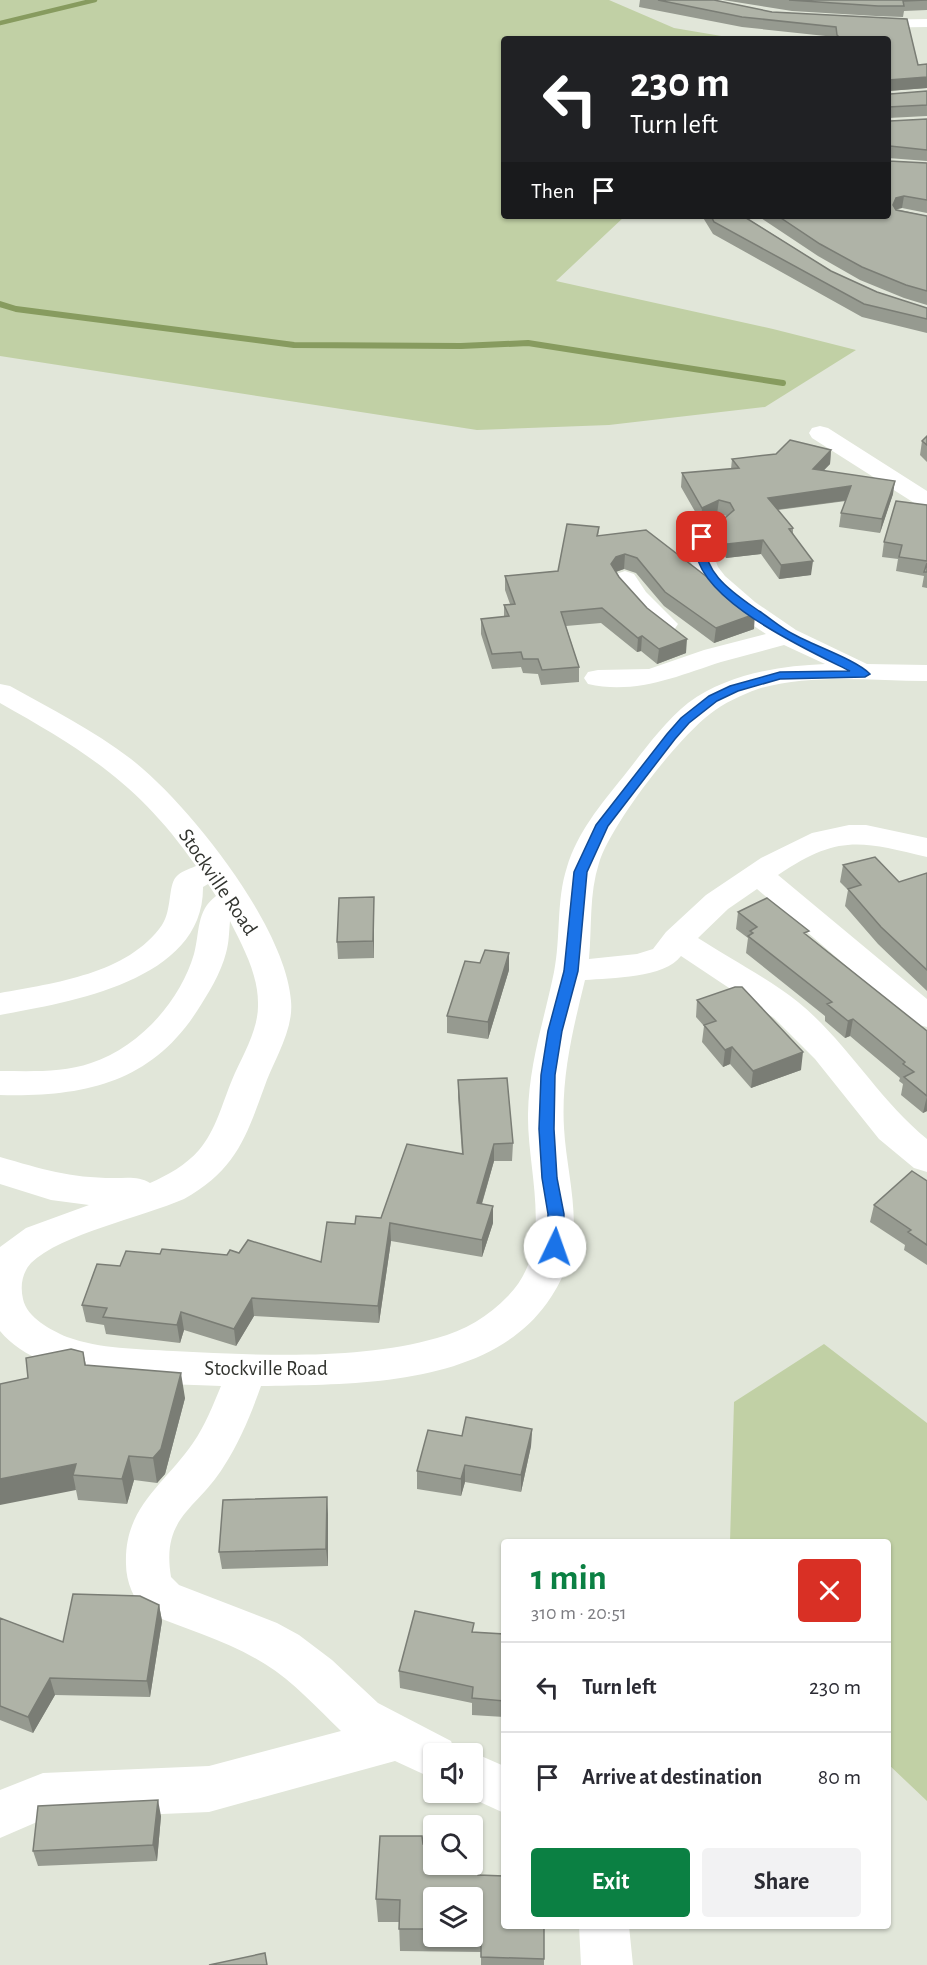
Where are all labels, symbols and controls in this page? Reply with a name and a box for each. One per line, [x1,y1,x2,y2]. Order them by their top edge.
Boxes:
icon: left [531,60,609,138]
text: 230 m [630,62,730,104]
text: Turn left [630,111,718,138]
icon: arrive [587,174,620,207]
text: Then [531,180,575,202]
pin [676,511,727,562]
icon: arrive [685,520,718,553]
street label: Stockville Road [175,825,261,939]
position arrow [523,1215,587,1279]
street label: Stockville Road [204,1358,328,1379]
button: close [798,1559,861,1622]
text: 1 min [531,1560,607,1596]
text: 310 m · 20:51 [531,1603,627,1623]
icon: left [531,1671,564,1704]
text: Turn left [582,1676,656,1698]
text: 230 m [809,1676,861,1698]
map controls [423,1743,483,1947]
button: sound [423,1743,483,1803]
icon: arrive [531,1761,564,1794]
text: Arrive at destination [582,1766,762,1788]
text: 80 m [818,1766,861,1788]
button: search [423,1815,483,1875]
button: Exit [531,1848,690,1917]
button: Share [702,1848,861,1917]
button: layers [423,1887,483,1947]

